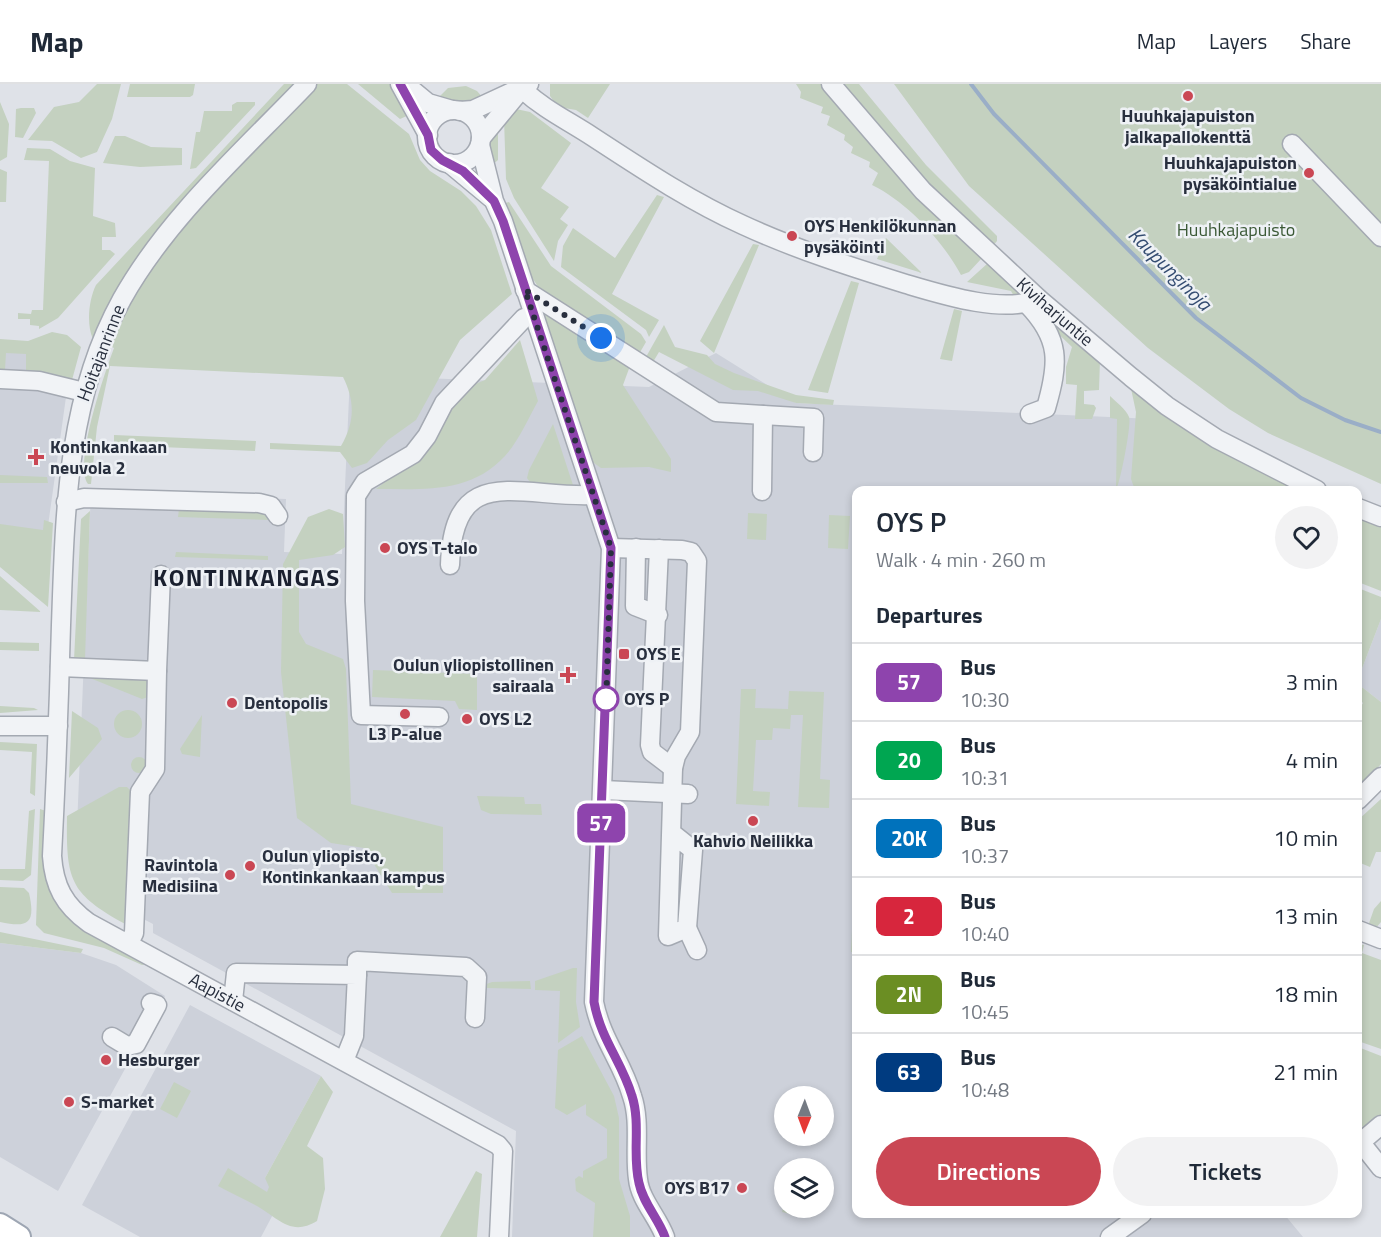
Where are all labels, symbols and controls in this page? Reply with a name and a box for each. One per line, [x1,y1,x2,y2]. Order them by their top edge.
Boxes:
text: Map [30,20,84,63]
text: Map [1137,25,1176,57]
text: Layers [1209,25,1267,57]
text: Share [1300,25,1351,57]
marker: Huuhkajapuiston jalkapallokenttä [1181,89,1195,103]
place label: Huuhkajapuiston jalkapallokenttä [1121,102,1255,150]
place label: Huuhkajapuiston pysäköintialue [1164,149,1297,197]
marker: Huuhkajapuiston pysäköintialue [1302,166,1316,180]
place label: OYS Henkilökunnan pysäköinti [804,212,957,260]
park label: Huuhkajapuisto [1177,216,1295,243]
water label: Kaupunginoja [1121,220,1220,318]
marker: OYS Henkilökunnan pysäköinti [785,229,799,243]
street label: Kiviharjuntie [1011,271,1100,353]
street label: Hoitajanrinne [70,300,131,405]
your location [586,323,616,353]
place label: Kontinkankaan neuvola 2 [50,433,167,481]
marker: Kontinkankaan neuvola 2 [27,448,45,466]
text: OYS P [876,500,946,543]
button: heart [1275,506,1338,569]
place label: OYS T-talo [397,534,478,561]
marker: OYS T-talo [378,541,392,555]
text: Walk · 4 min · 260 m [876,544,1046,575]
district label: KONTINKANGAS [153,559,341,595]
text: Departures [876,598,983,632]
place label: OYS E [636,640,681,667]
marker: OYS E [617,647,631,661]
text: Bus [960,650,996,684]
place label: Oulun yliopistollinen sairaala [393,651,554,699]
text: 3 min [1286,665,1338,699]
marker: Oulun yliopistollinen sairaala [559,666,577,684]
text: 57 [897,666,921,698]
text: 10:30 [960,684,1009,715]
place label: OYS P [624,685,670,712]
marker: OYS P [593,686,619,712]
place label: Dentopolis [244,689,328,716]
marker: Dentopolis [225,696,239,710]
place label: OYS L2 [479,705,532,732]
marker: L3 P-alue [398,707,412,721]
marker: OYS L2 [460,712,474,726]
place label: L3 P-alue [368,720,442,747]
text: Bus [960,728,996,762]
text: 4 min [1286,743,1338,777]
text: 20 [897,744,921,776]
text: 10:31 [960,762,1009,793]
line badge: 57 [574,804,628,842]
text: Bus [960,806,996,840]
text: 57 [589,807,613,839]
marker: Kahvio Neilikka [746,814,760,828]
text: 10 min [1273,821,1338,855]
text: 20K [891,822,927,854]
place label: Kahvio Neilikka [693,827,813,854]
text: 10:37 [960,840,1009,871]
place label: Oulun yliopisto, Kontinkankaan kampus [262,842,445,890]
place label: Ravintola Medisiina [142,851,218,899]
marker: Oulun yliopisto, Kontinkankaan kampus [243,859,257,873]
marker: Ravintola Medisiina [223,868,237,882]
text: Bus [960,884,996,918]
text: 13 min [1273,899,1338,933]
text: 2 [903,900,915,932]
text: 10:40 [960,918,1009,949]
text: Bus [960,962,996,996]
street label: Aapistie [184,966,251,1018]
text: 18 min [1273,977,1338,1011]
text: 2N [896,978,922,1010]
text: 10:45 [960,996,1009,1027]
text: Bus [960,1040,996,1074]
place label: Hesburger [118,1046,200,1073]
marker: Hesburger [99,1053,113,1067]
text: 21 min [1273,1055,1338,1089]
text: 63 [897,1056,921,1088]
text: 10:48 [960,1074,1009,1105]
north arrow [774,1086,834,1146]
map controls [774,1086,834,1218]
place label: S-market [81,1088,154,1115]
marker: S-market [62,1095,76,1109]
button: Directions [876,1137,1101,1206]
button: Tickets [1113,1137,1338,1206]
button: layers [774,1158,834,1218]
place label: OYS B17 [664,1174,730,1201]
marker: OYS B17 [735,1181,749,1195]

